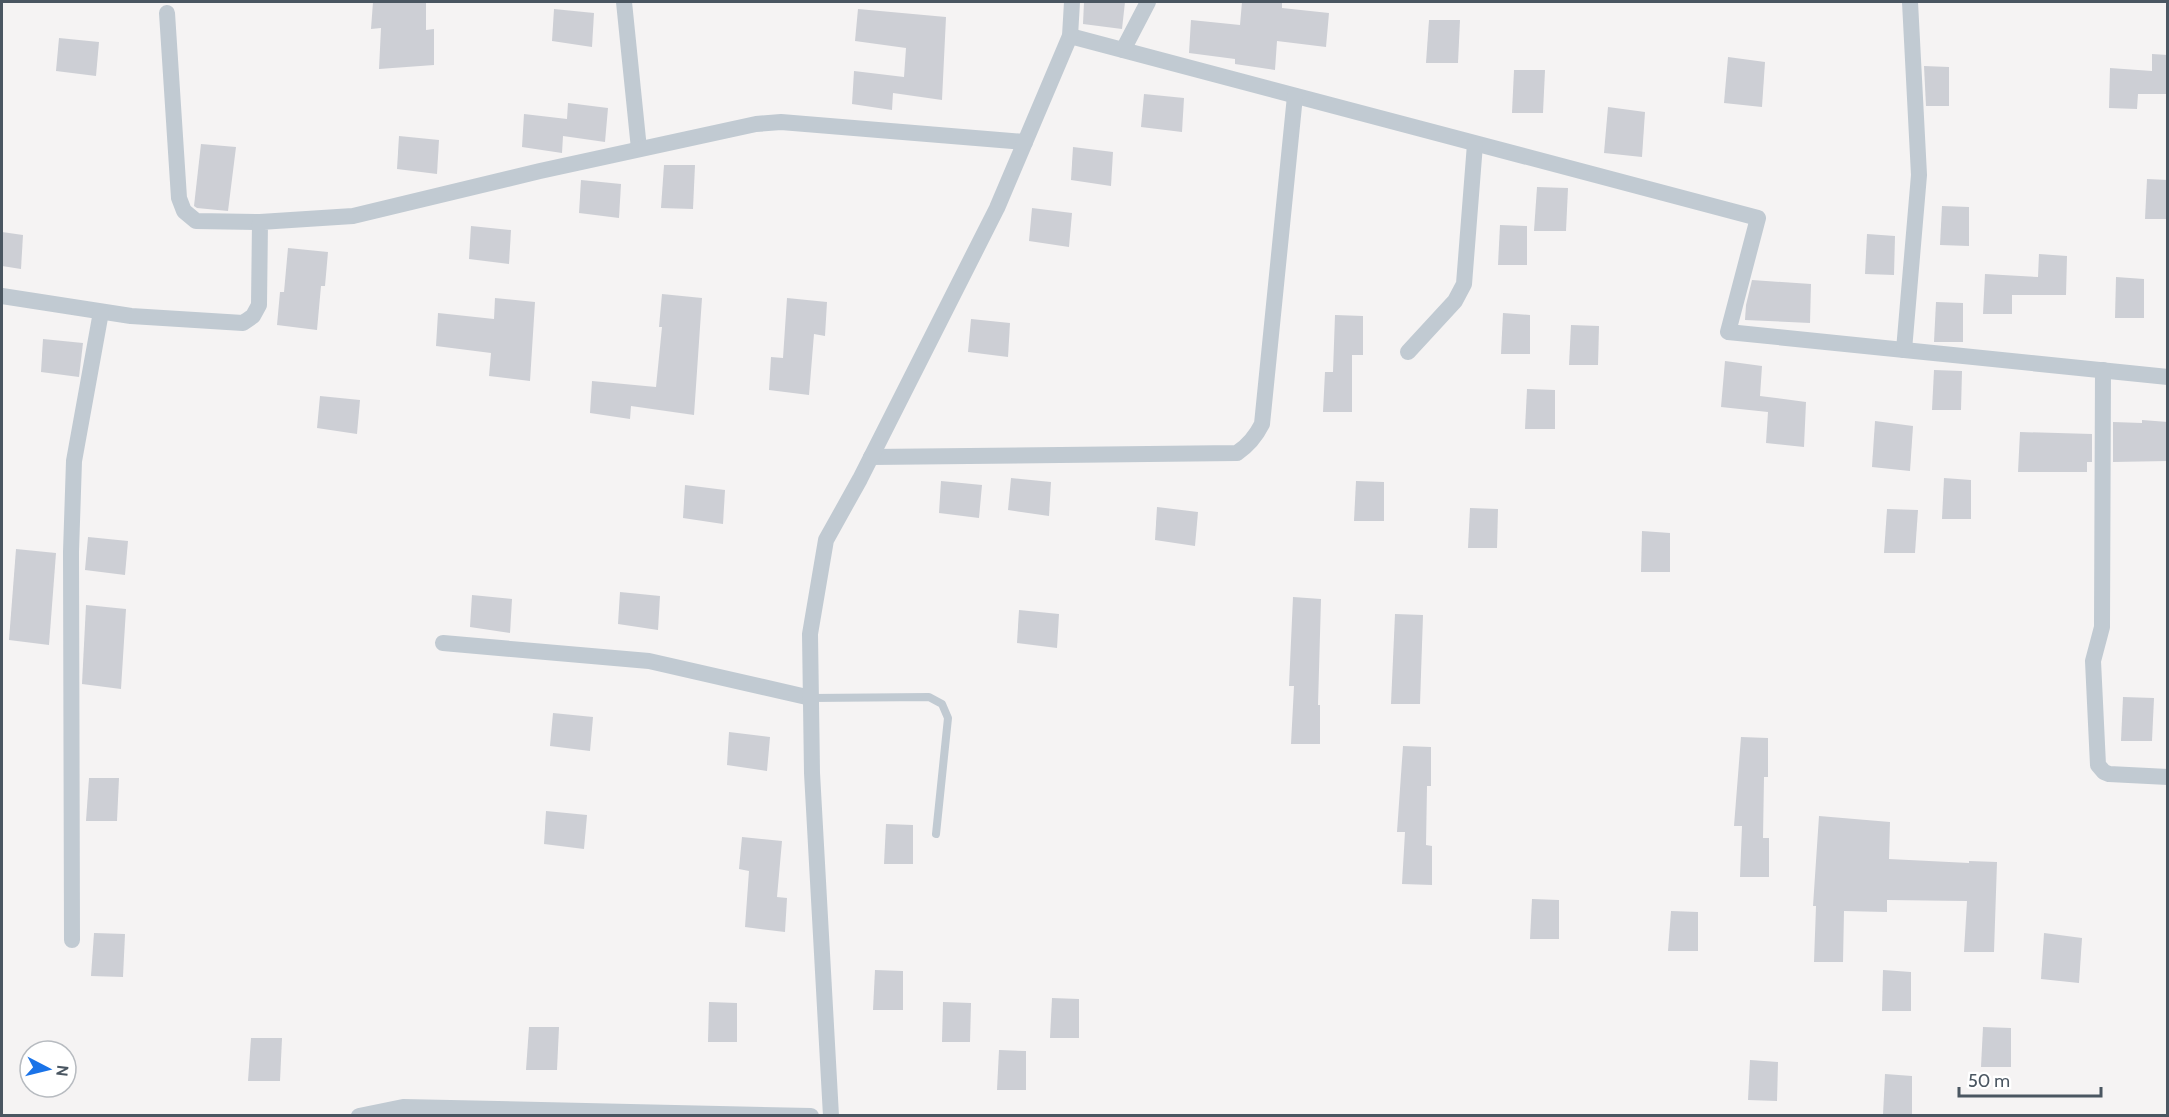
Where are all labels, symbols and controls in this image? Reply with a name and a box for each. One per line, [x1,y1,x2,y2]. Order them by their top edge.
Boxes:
north arrow [18,1039,78,1099]
scale bar [1959,1060,2102,1098]
text: N [52,1064,73,1078]
text: 50 m [1968,1070,2010,1092]

